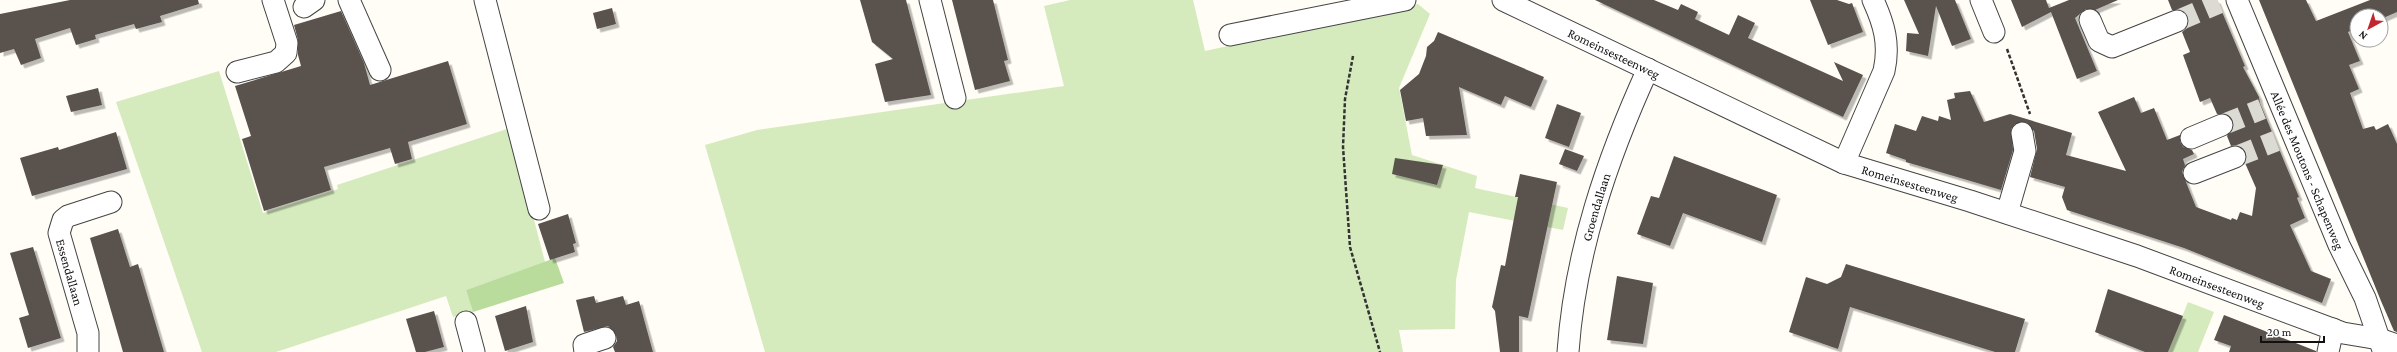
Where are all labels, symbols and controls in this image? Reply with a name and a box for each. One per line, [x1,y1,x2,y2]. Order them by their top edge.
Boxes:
north arrow [2349,8,2389,48]
street label: Romeinsesteenweg [1565,25,1663,82]
text: N [2355,28,2369,43]
street label: Allée des Moutons - Schapenweg [2268,89,2347,252]
street label: Romeinsesteenweg [1860,162,1961,205]
street label: Groendallaan [1579,171,1614,243]
street label: Essendallaan [53,237,86,307]
street label: Romeinsesteenweg [2168,262,2267,311]
scale bar [2261,318,2324,344]
text: 20 m [2267,325,2292,339]

